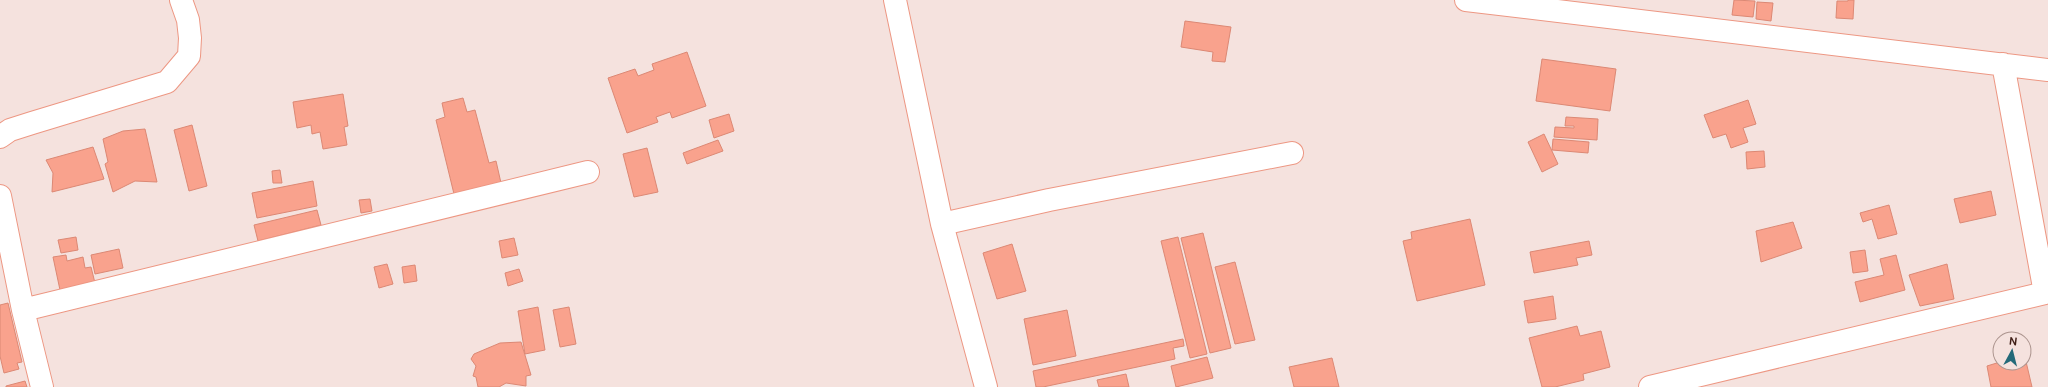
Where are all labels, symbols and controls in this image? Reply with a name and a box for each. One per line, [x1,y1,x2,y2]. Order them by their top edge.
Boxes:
north arrow [1992,331,2032,371]
text: N [2008,334,2018,349]

